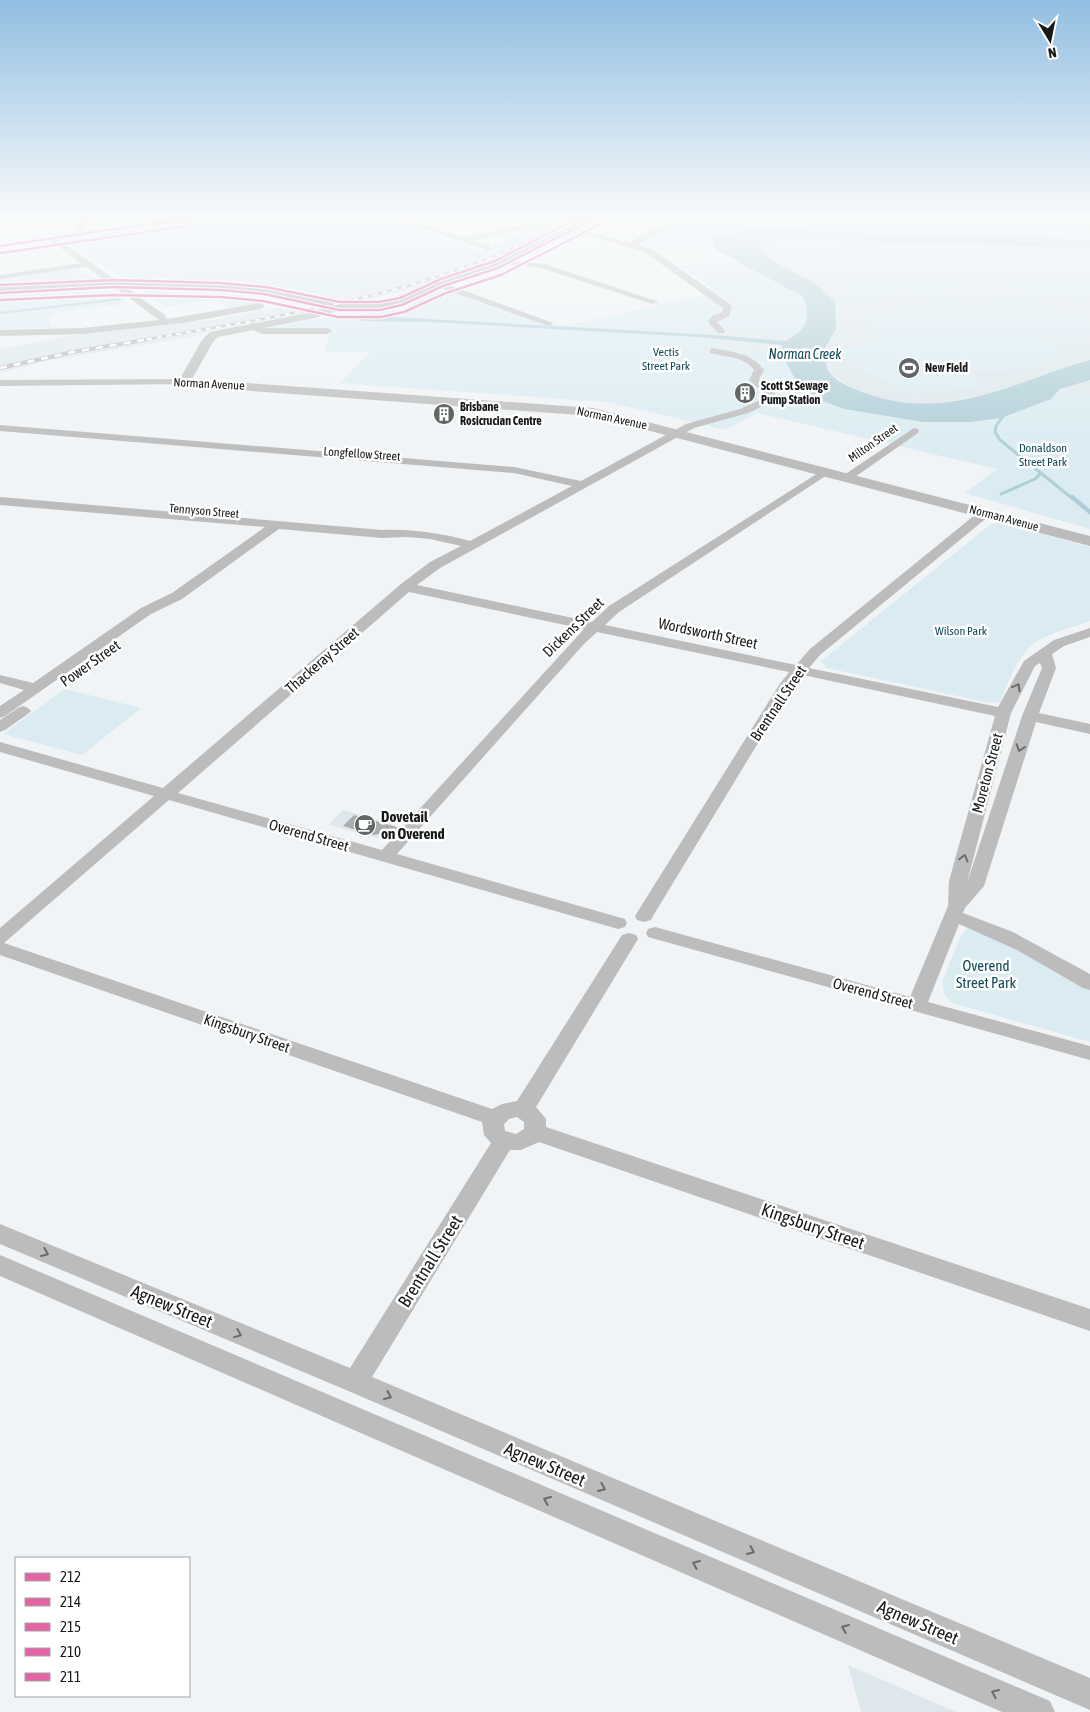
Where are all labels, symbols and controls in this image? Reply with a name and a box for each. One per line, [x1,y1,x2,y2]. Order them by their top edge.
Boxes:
north arrow [1025,15,1075,65]
text: N [1047,44,1058,61]
park label: Vectis Street Park [642,345,691,373]
water label: Norman Creek [769,346,842,362]
sports icon: New Field [897,356,921,380]
place label: New Field [925,361,968,375]
street label: Norman Avenue [173,375,245,393]
place label: Scott St Sewage Pump Station [761,379,829,407]
building icon: Scott St Sewage Pump Station [733,381,757,405]
place label: Brisbane Rosicrucian Centre [460,400,542,428]
building icon: Brisbane Rosicrucian Centre [432,402,456,426]
street label: Norman Avenue [576,404,648,432]
street label: Milton Street [846,421,901,465]
park label: Donaldson Street Park [1019,441,1068,469]
street label: Longfellow Street [323,444,401,464]
street label: Tennyson Street [168,501,240,521]
street label: Norman Avenue [968,502,1040,534]
street label: Dickens Street [539,594,607,660]
street label: Wordsworth Street [657,614,759,652]
street label: Thackeray Street [282,624,362,696]
park label: Wilson Park [935,624,988,638]
street label: Power Street [57,636,123,690]
street label: Brentnall Street [747,662,809,744]
one-way arrow [1011,683,1021,692]
street label: Moreton Street [968,731,1006,815]
one-way arrow [1015,743,1025,752]
place label: Dovetail on Overend [381,808,445,842]
cafe icon: Dovetail on Overend [353,813,377,837]
street label: Overend Street [267,816,351,854]
one-way arrow [958,853,969,862]
park label: Overend Street Park [956,957,1016,991]
street label: Overend Street [831,974,915,1012]
street label: Kingsbury Street [202,1010,292,1056]
street label: Kingsbury Street [759,1199,867,1253]
street label: Brentnall Street [393,1211,467,1311]
one-way arrow [40,1247,49,1258]
street label: Agnew Street [128,1280,216,1332]
one-way arrow [233,1327,242,1338]
one-way arrow [383,1390,392,1401]
street label: Agnew Street [501,1438,589,1490]
one-way arrow [597,1482,605,1492]
one-way arrow [543,1495,552,1506]
one-way arrow [746,1545,755,1555]
legend [15,1557,190,1697]
one-way arrow [692,1560,701,1571]
text: 212 [60,1568,81,1585]
text: 214 [60,1593,81,1610]
street label: Agnew Street [874,1596,962,1648]
text: 215 [60,1618,81,1635]
one-way arrow [841,1624,850,1635]
text: 210 [60,1643,81,1660]
text: 211 [60,1668,81,1685]
one-way arrow [991,1688,1000,1699]

